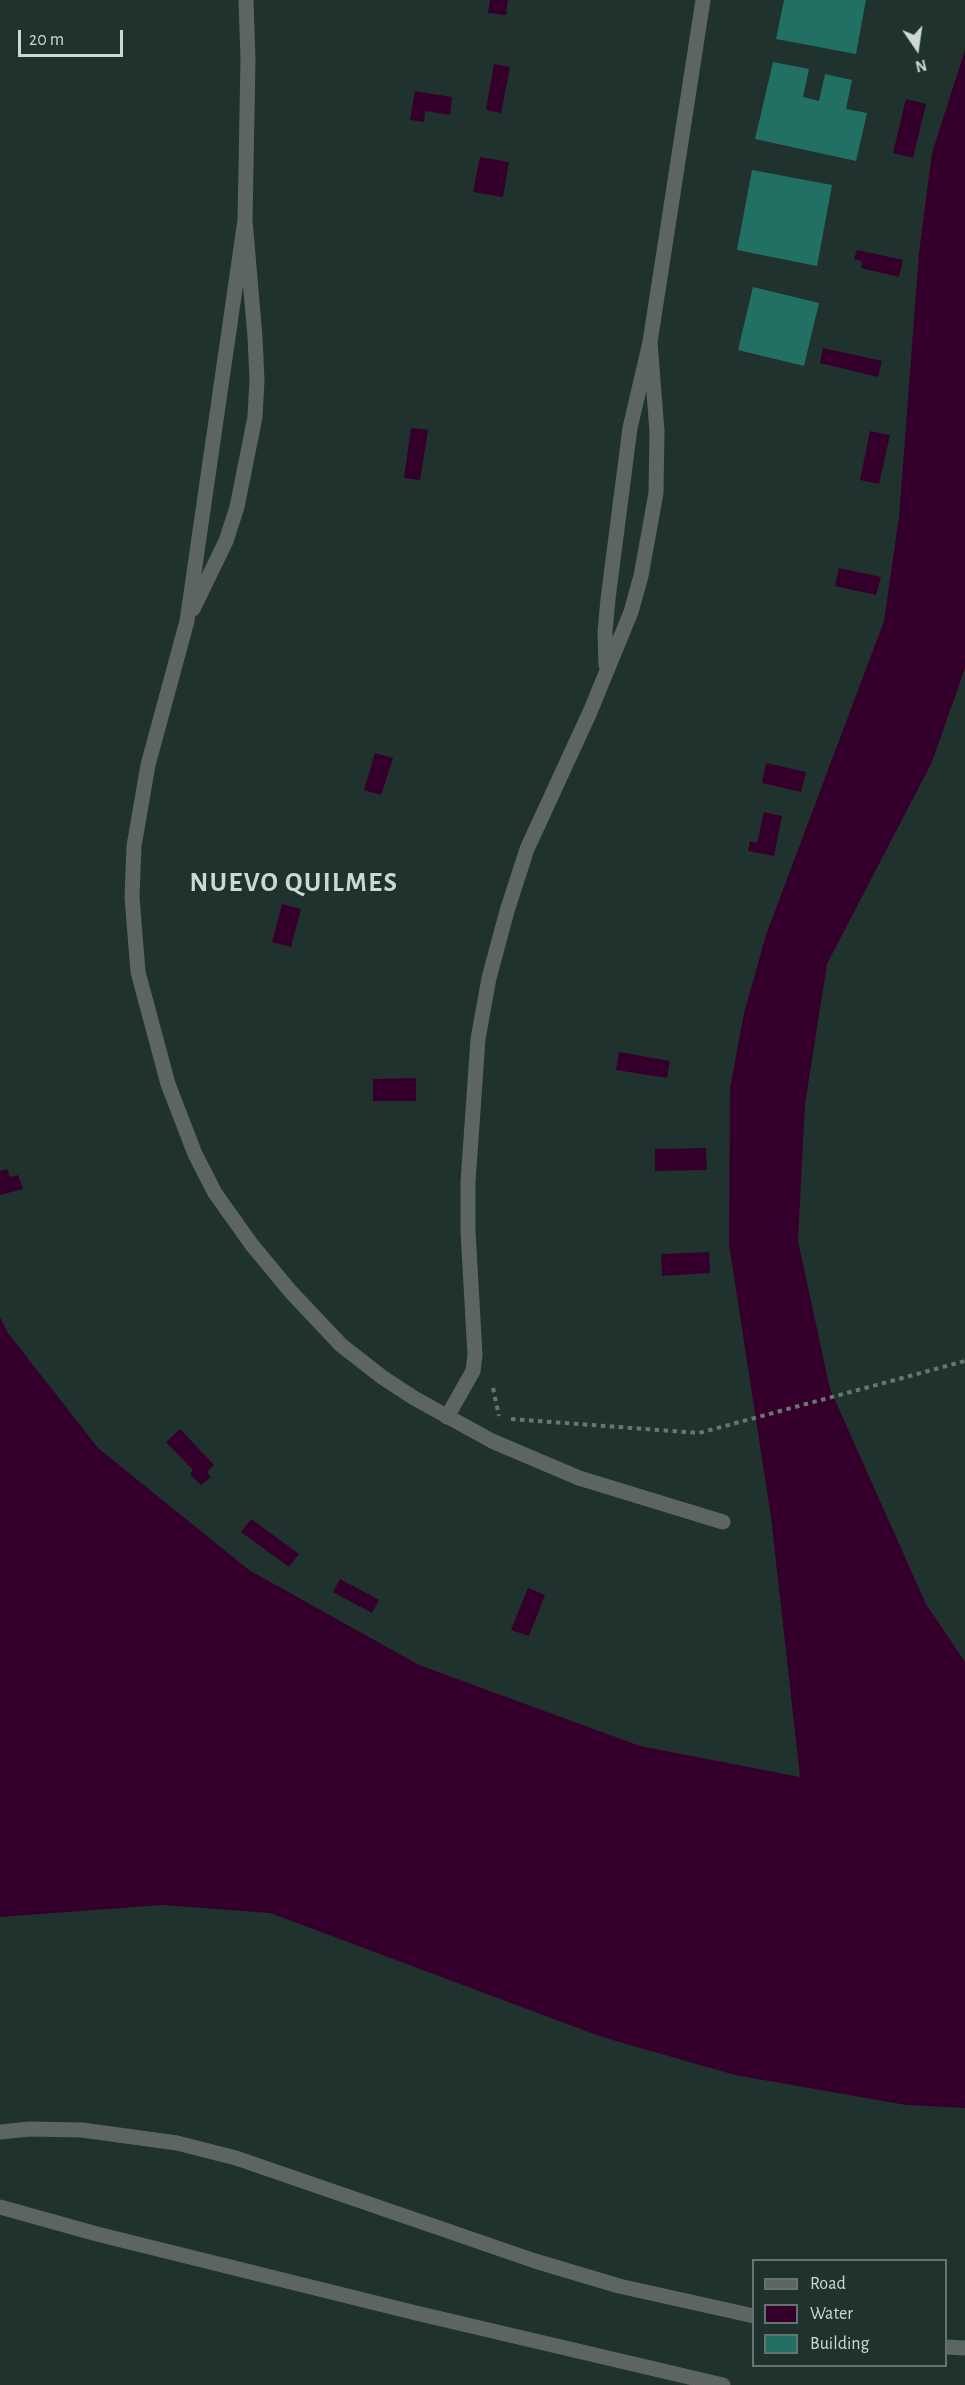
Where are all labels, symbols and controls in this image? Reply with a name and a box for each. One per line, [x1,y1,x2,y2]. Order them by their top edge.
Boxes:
scale bar [21,18,126,56]
north arrow [887,18,947,78]
text: 20 m [29,31,64,49]
text: N [914,56,928,75]
district label: NUEVO QUILMES [189,867,399,899]
legend [752,2259,947,2367]
text: Road [810,2275,846,2293]
text: Water [810,2305,853,2323]
text: Building [810,2335,869,2353]

